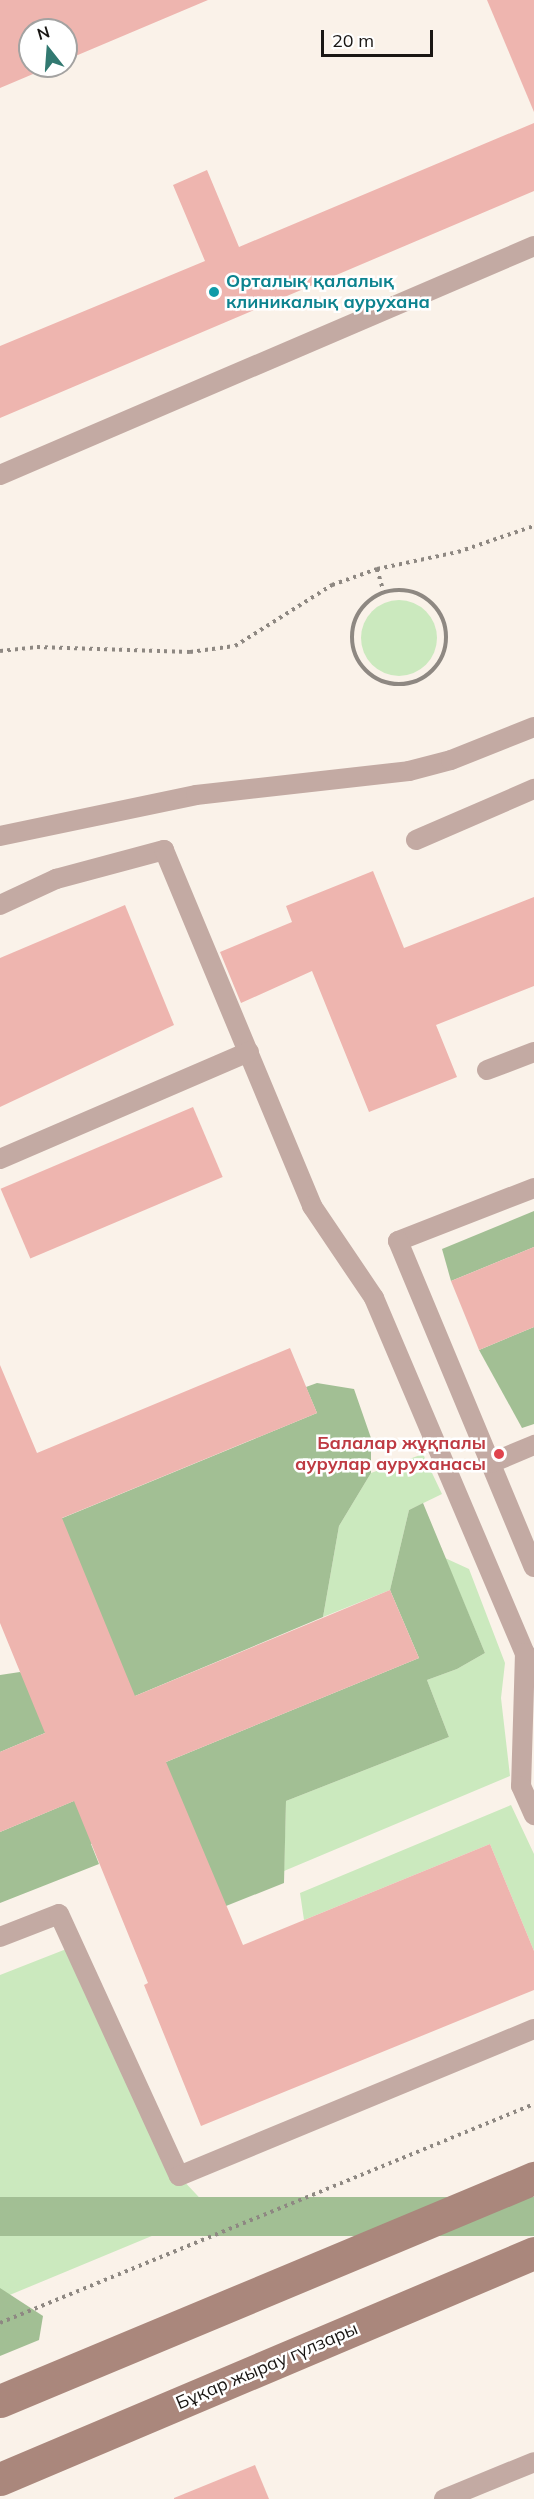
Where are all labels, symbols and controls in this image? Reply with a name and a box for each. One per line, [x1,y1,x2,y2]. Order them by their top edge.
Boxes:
north arrow [18,18,78,78]
scale bar [324,18,436,56]
text: N [35,21,52,44]
text: 20 m [332,29,374,52]
place label: Орталық қалалық клиникалық аурухана [226,271,430,314]
marker: Орталық қалалық клиникалық аурухана [207,285,221,299]
place label: Балалар жұқпалы аурулар ауруханасы [295,1433,486,1476]
marker: Балалар жұқпалы аурулар ауруханасы [490,1445,508,1463]
street label: Бұқар жырау гүлзары [173,2318,361,2414]

